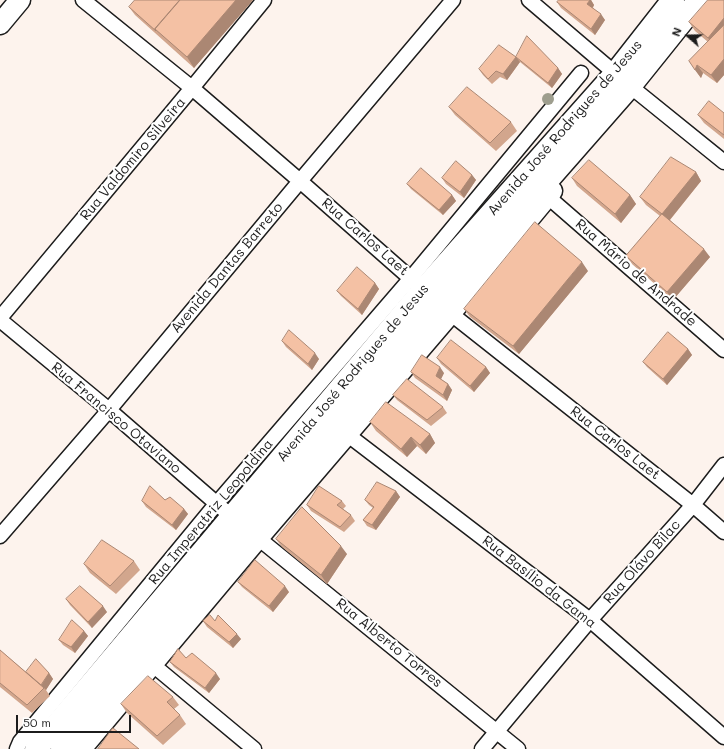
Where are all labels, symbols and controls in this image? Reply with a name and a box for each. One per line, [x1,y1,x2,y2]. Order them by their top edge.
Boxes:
north arrow [668,16,708,56]
text: N [668,25,685,38]
street label: Avenida José Rodrigues de Jesus [484,37,646,219]
street label: Rua Valdomiro Silveira [77,94,189,224]
street label: Rua Carlos Laet [318,195,412,279]
street label: Avenida Dantas Barreto [167,199,287,337]
street label: Rua Mário de Andrade [572,216,700,330]
street label: Avenida José Rodrigues de Jesus [274,281,432,465]
street label: Rua Francisco Otaviano [48,359,184,477]
street label: Rua Carlos Laet [567,403,663,483]
street label: Rua Imperatriz Leopoldina [145,436,277,588]
street label: Rua Olávo Bilac [600,517,684,607]
street label: Rua Basílio da Gama [479,532,599,632]
street label: Rua Alberto Torres [332,595,446,691]
scale bar [18,707,133,733]
text: 50 m [23,714,51,730]

